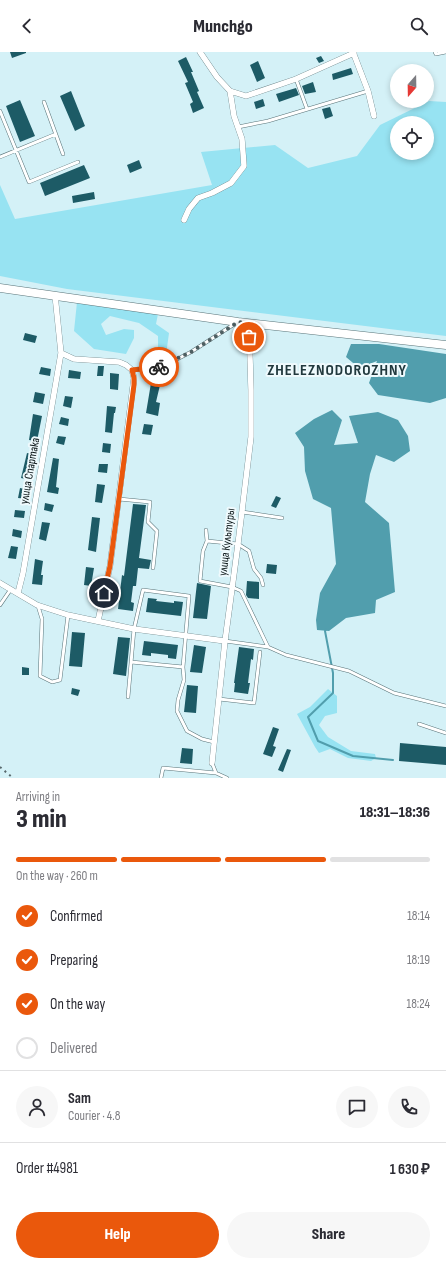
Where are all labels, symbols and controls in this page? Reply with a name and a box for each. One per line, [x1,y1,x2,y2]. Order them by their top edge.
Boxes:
icon: back [16,15,38,37]
icon: search [408,15,430,37]
text: Munchgo [193,16,253,37]
north arrow [390,64,434,108]
map controls [390,64,434,160]
button: locate [390,116,434,160]
pin [232,320,266,354]
icon: bag [238,326,260,348]
courier [139,347,179,387]
icon: bike [148,356,170,378]
district label: ZHELEZNODOROZHNY [267,361,407,380]
street label: улица Спартака [17,436,43,505]
street label: улица Культуры [215,507,239,577]
pin [87,576,121,610]
icon: home [93,582,115,604]
text: Arriving in [16,789,60,805]
text: 18:31–18:36 [360,803,430,822]
text: 3 min [16,804,67,835]
text: On the way · 260 m [16,868,98,884]
icon: check [16,905,38,927]
text: Confirmed [50,907,103,926]
text: 18:14 [407,908,430,924]
icon: check [16,949,38,971]
text: Preparing [50,951,98,970]
text: 18:19 [407,952,430,968]
icon: check [16,993,38,1015]
text: On the way [50,995,105,1014]
text: 18:24 [407,996,430,1012]
text: Delivered [50,1039,97,1058]
button: person [16,1086,58,1128]
button: chat [336,1086,378,1128]
button: phone [388,1086,430,1128]
text: Sam [68,1089,91,1108]
text: Courier · 4.8 [68,1108,120,1124]
text: Order #4981 [16,1159,78,1178]
text: 1 630 ₽ [390,1160,430,1179]
button: Help [16,1212,219,1258]
button: Share [227,1212,430,1258]

